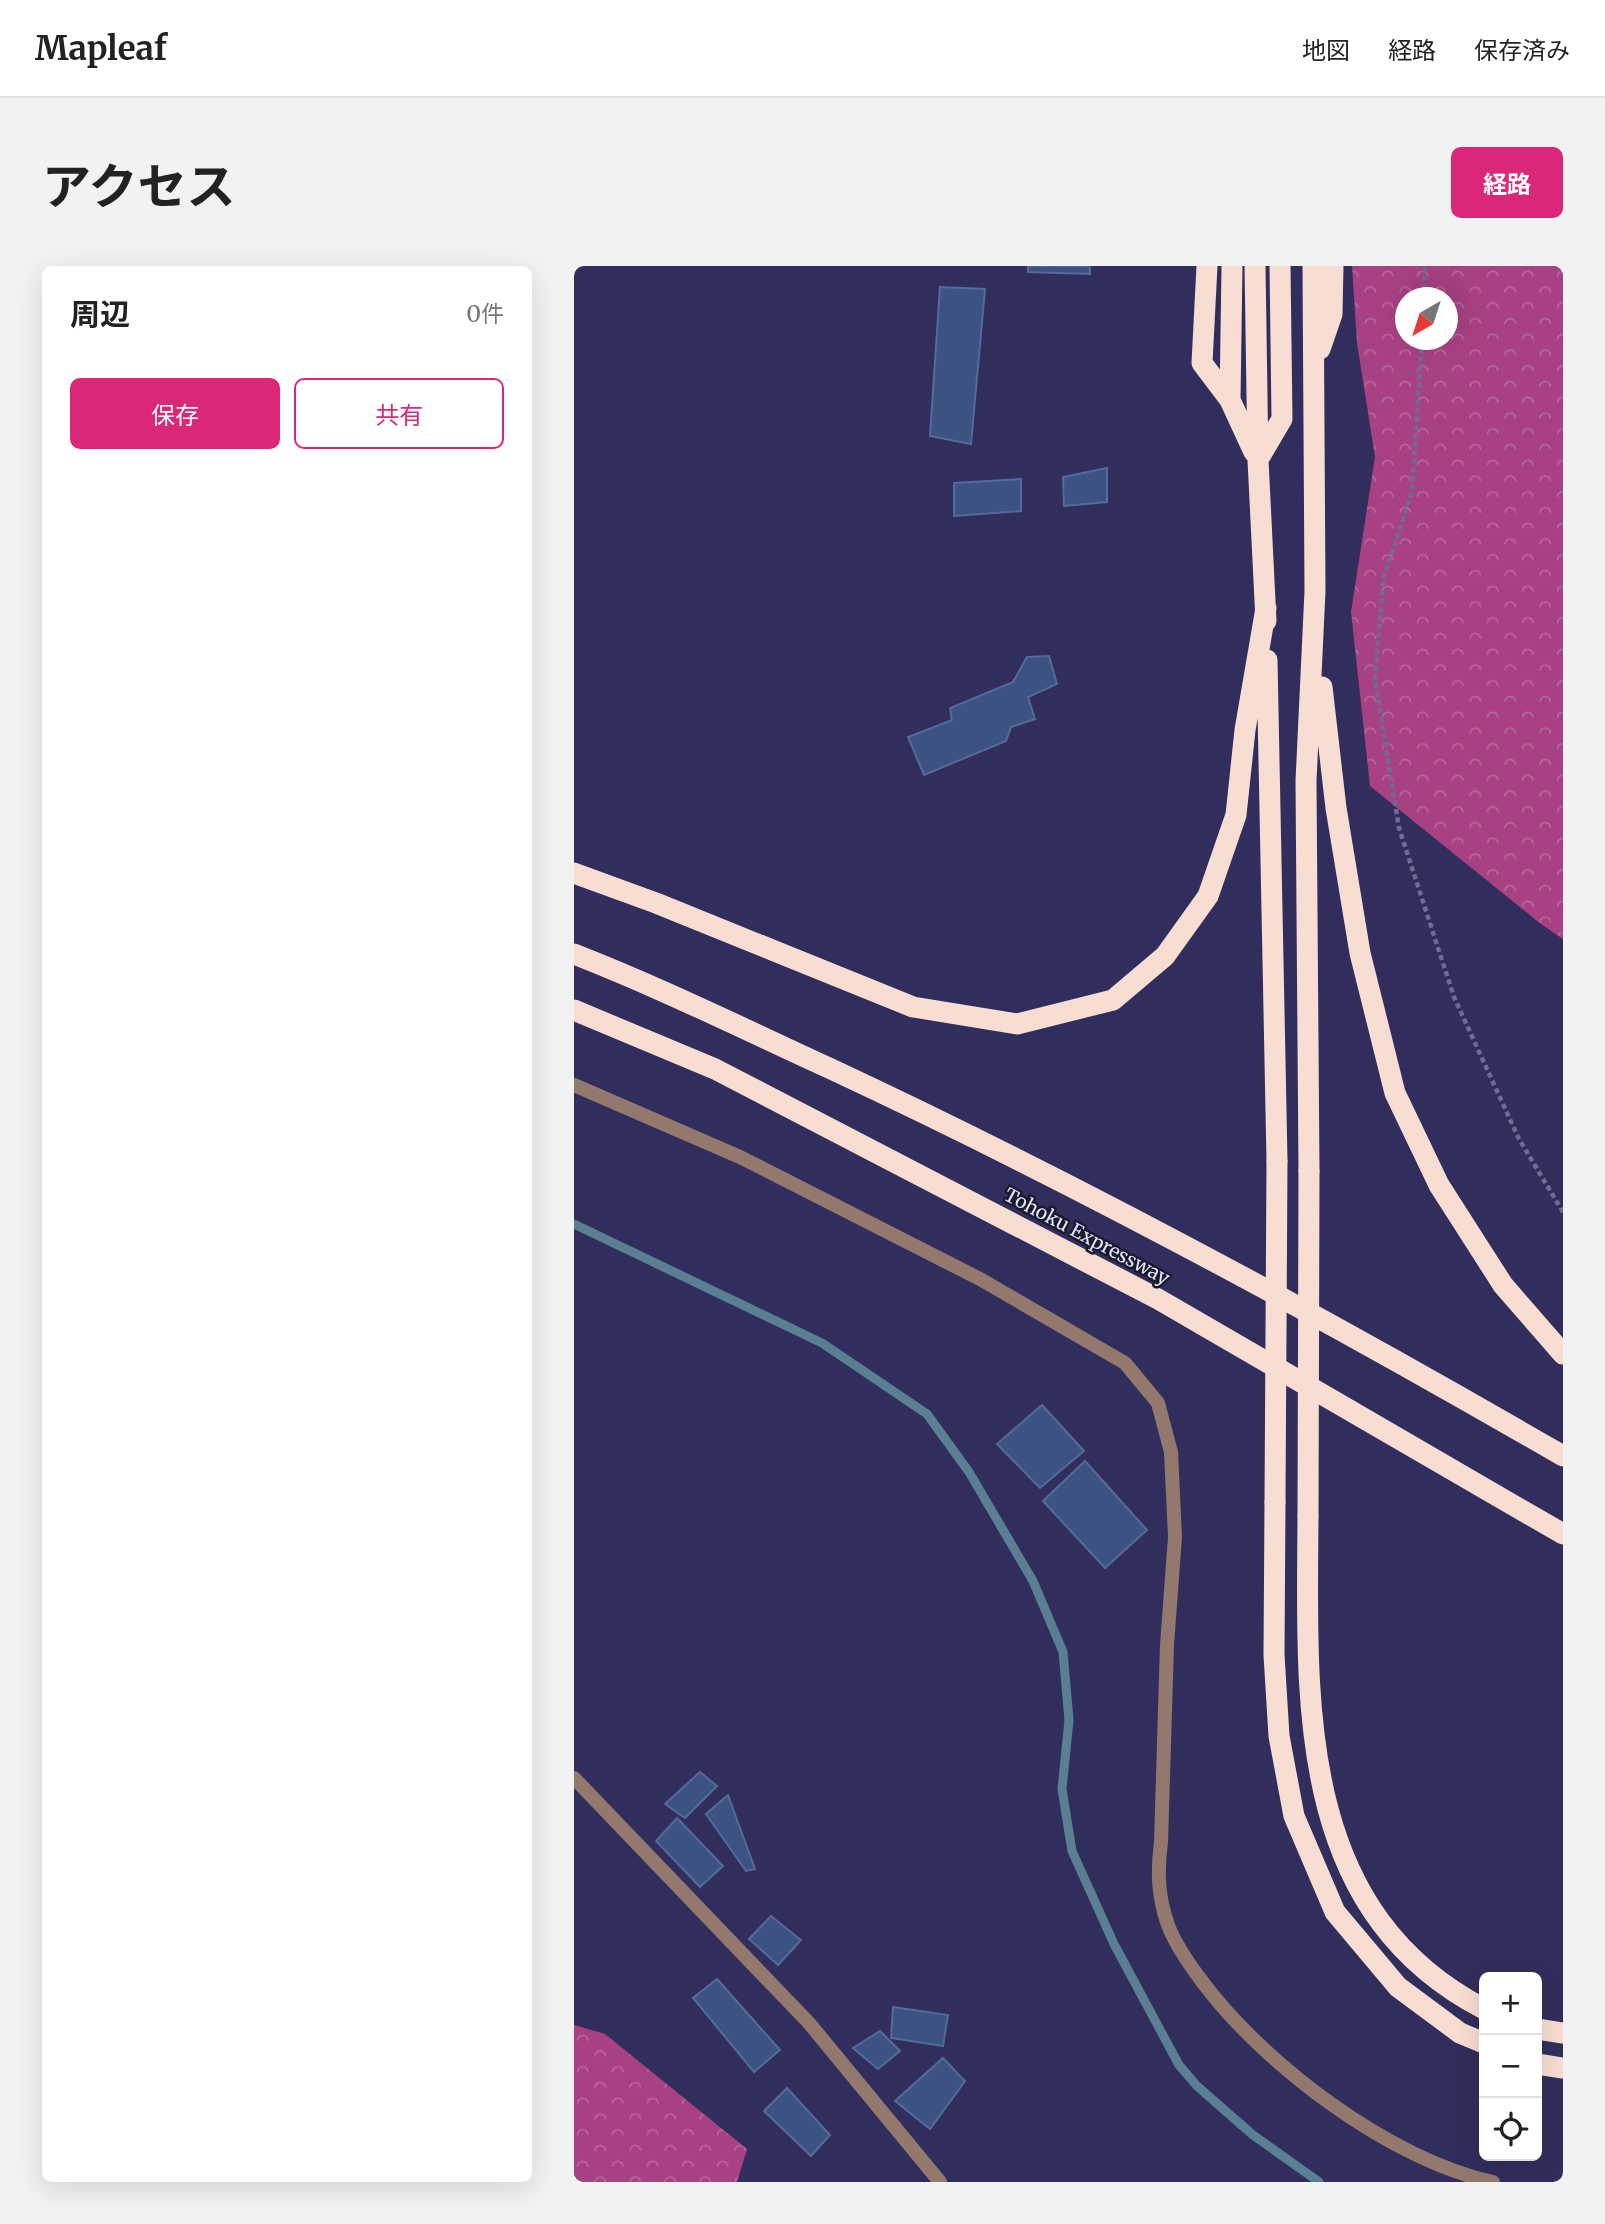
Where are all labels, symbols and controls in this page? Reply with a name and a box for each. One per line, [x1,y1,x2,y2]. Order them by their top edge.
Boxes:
text: Mapleaf [35,28,167,69]
text: 地図 [1302,35,1350,66]
text: 経路 [1388,35,1436,66]
text: 保存済み [1474,35,1570,66]
button: 経路 [1451,147,1563,218]
text: アクセス [42,156,236,217]
north arrow [1395,287,1458,350]
text: 周辺 [70,295,130,333]
text: 0件 [466,299,504,328]
button: 保存 [70,378,280,449]
button: 共有 [294,378,504,449]
street label: Tohoku Expressway [1000,1182,1174,1290]
map controls [1479,1972,1542,2161]
button: + [1479,1972,1542,2035]
button: − [1479,2035,1542,2098]
button: locate [1479,2098,1542,2161]

